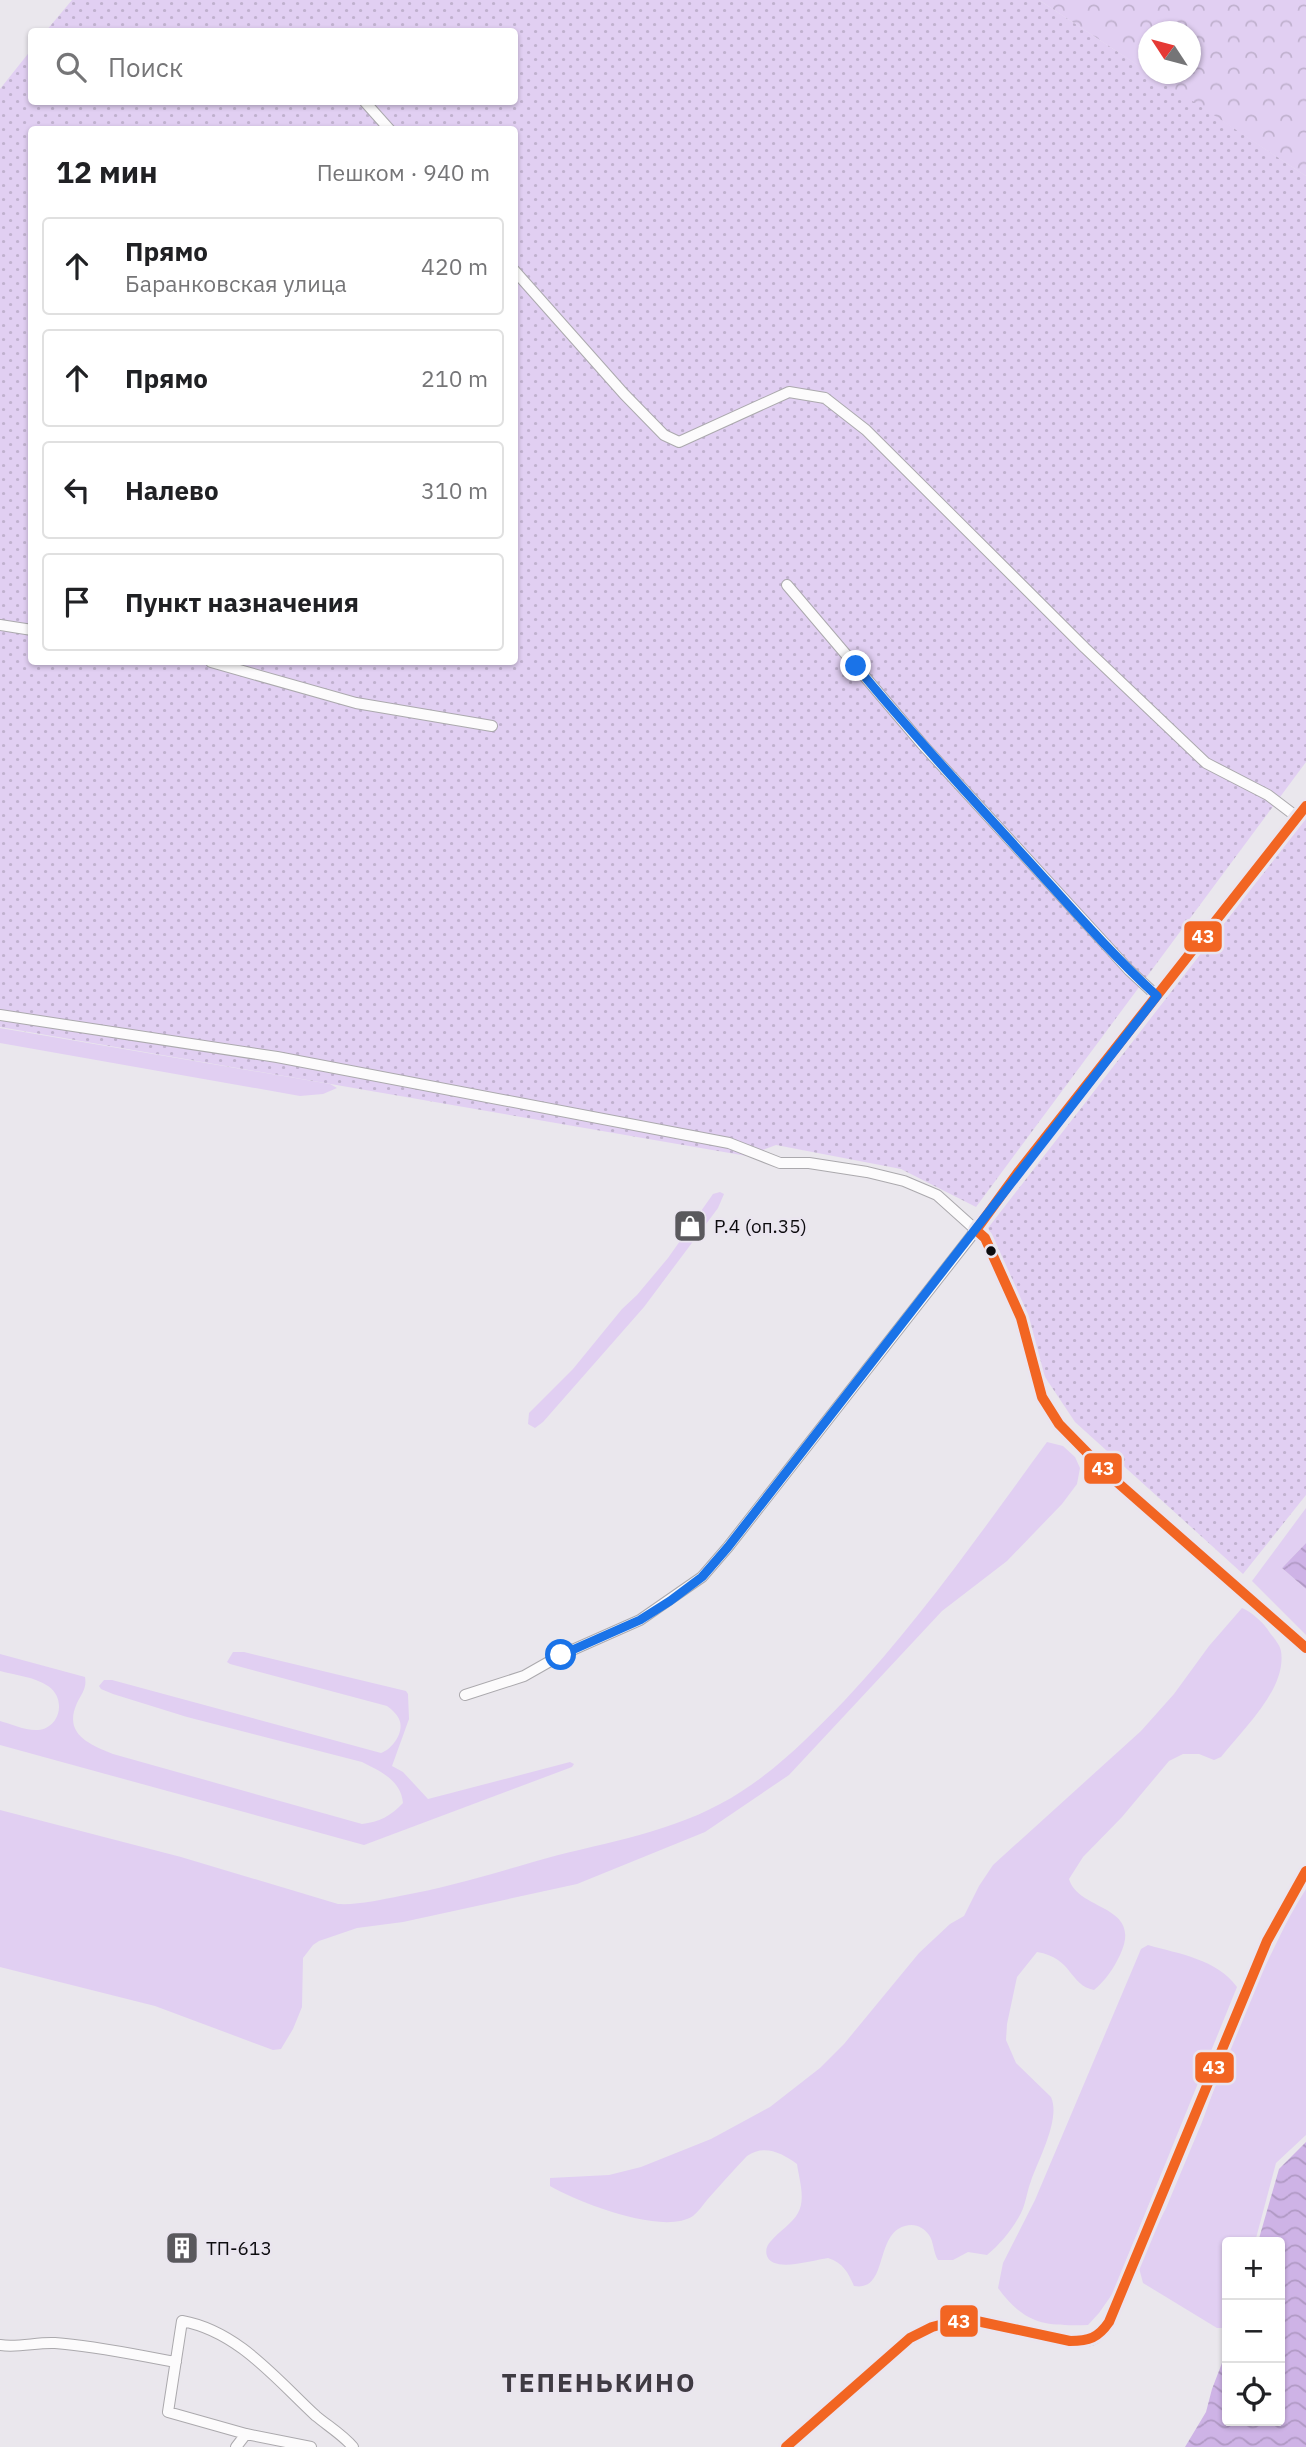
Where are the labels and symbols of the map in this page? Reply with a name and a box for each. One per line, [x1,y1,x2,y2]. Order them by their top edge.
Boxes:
north arrow [1138,21,1201,84]
route end [840,650,871,681]
line badge: 43 [1183,920,1223,953]
text: 43 [1192,924,1214,948]
shop icon: Р.4 (оп.35) [671,1207,709,1245]
place label: Р.4 (оп.35) [714,1214,807,1238]
unlabelled marker [984,1244,998,1258]
line badge: 43 [1083,1452,1123,1485]
text: 43 [1092,1456,1114,1480]
route start [545,1639,576,1670]
line badge: 43 [1194,2051,1235,2084]
text: 43 [1203,2055,1225,2079]
building icon: ТП-613 [163,2229,201,2267]
place label: ТП-613 [206,2236,272,2260]
line badge: 43 [939,2304,979,2338]
text: 43 [948,2309,970,2333]
district label: ТЕПЕНЬКИНО [502,2365,696,2399]

